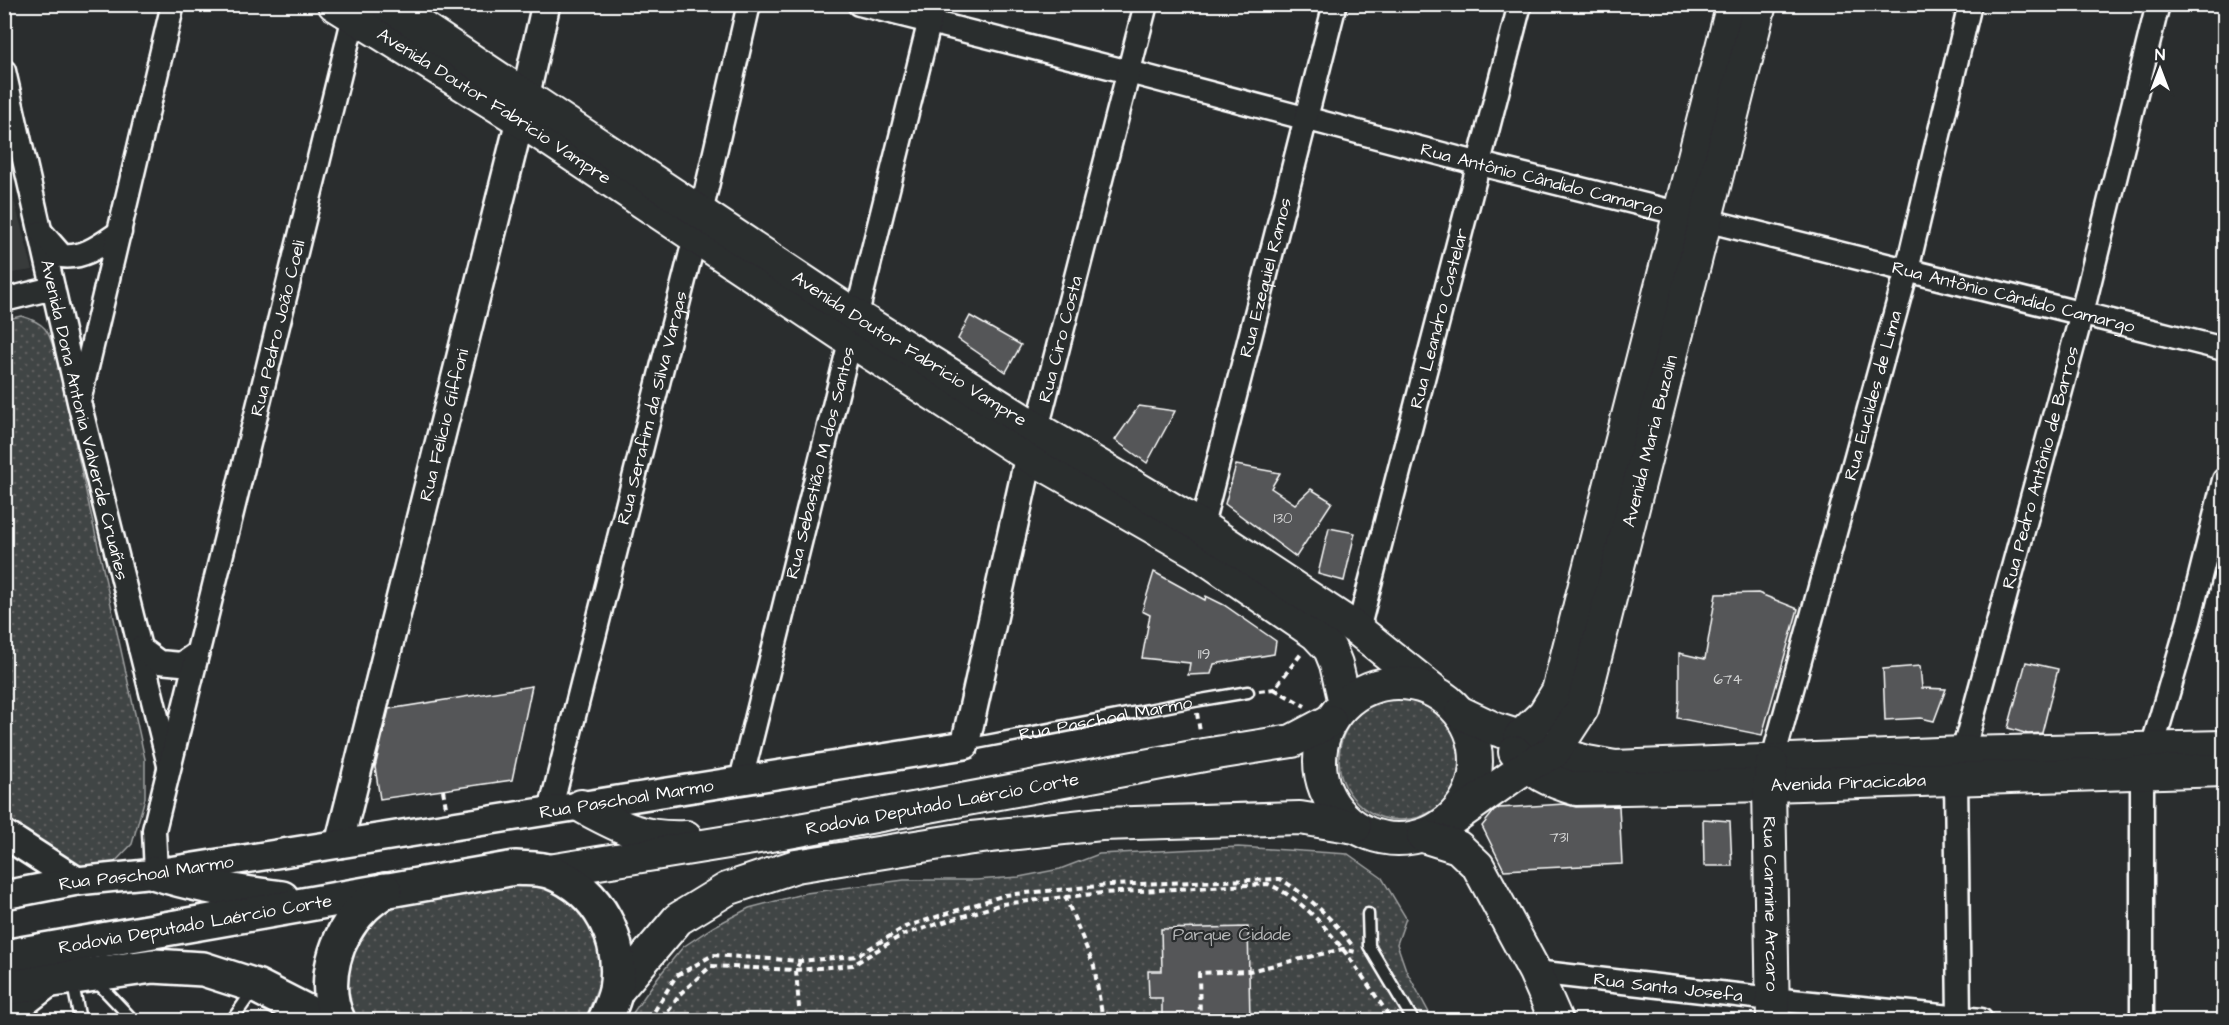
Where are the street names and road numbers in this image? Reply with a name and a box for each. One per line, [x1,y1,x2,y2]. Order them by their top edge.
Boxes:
street label: Avenida Doutor Fabricio Vampre [372,22,616,191]
street label: Rua Antônio Cândido Camargo [1418,137,1666,222]
street label: Rua Ezequiel Ramos [1233,195,1298,360]
street label: Rua Leandro Castelar [1404,226,1474,411]
street label: Rua Pedro João Coeli [244,237,312,419]
street label: Rua Antônio Cândido Camargo [1889,255,2137,339]
street label: Avenida Dona Antonia Valverde Cruañes [34,257,135,583]
street label: Avenida Doutor Fabricio Vampre [787,265,1032,433]
street label: Rua Ciro Costa [1032,273,1089,405]
street label: Rua Serafim da Silva Vargas [611,288,694,527]
street label: Rua Euclides de Lima [1838,308,1908,483]
street label: Rua Pedro Antônio de Barros [1996,343,2085,591]
street label: Rua Sebastião M dos Santos [779,344,861,582]
street label: Rua Felício Giffoni [413,346,475,504]
street label: Avenida Maria Buzolin [1616,352,1684,530]
street label: Rua Paschoal Marmo [1017,690,1194,748]
street label: Rodovia Deputado Laércio Corte [804,766,1081,842]
street label: Avenida Piracicaba [1770,768,1926,798]
street label: Rua Paschoal Marmo [538,773,715,825]
street label: Rua Carmine Arcaro [1757,816,1785,992]
street label: Rua Paschoal Marmo [57,849,235,897]
street label: Rodovia Deputado Laércio Corte [57,888,334,960]
street label: Rua Santa Josefa [1592,967,1744,1009]

